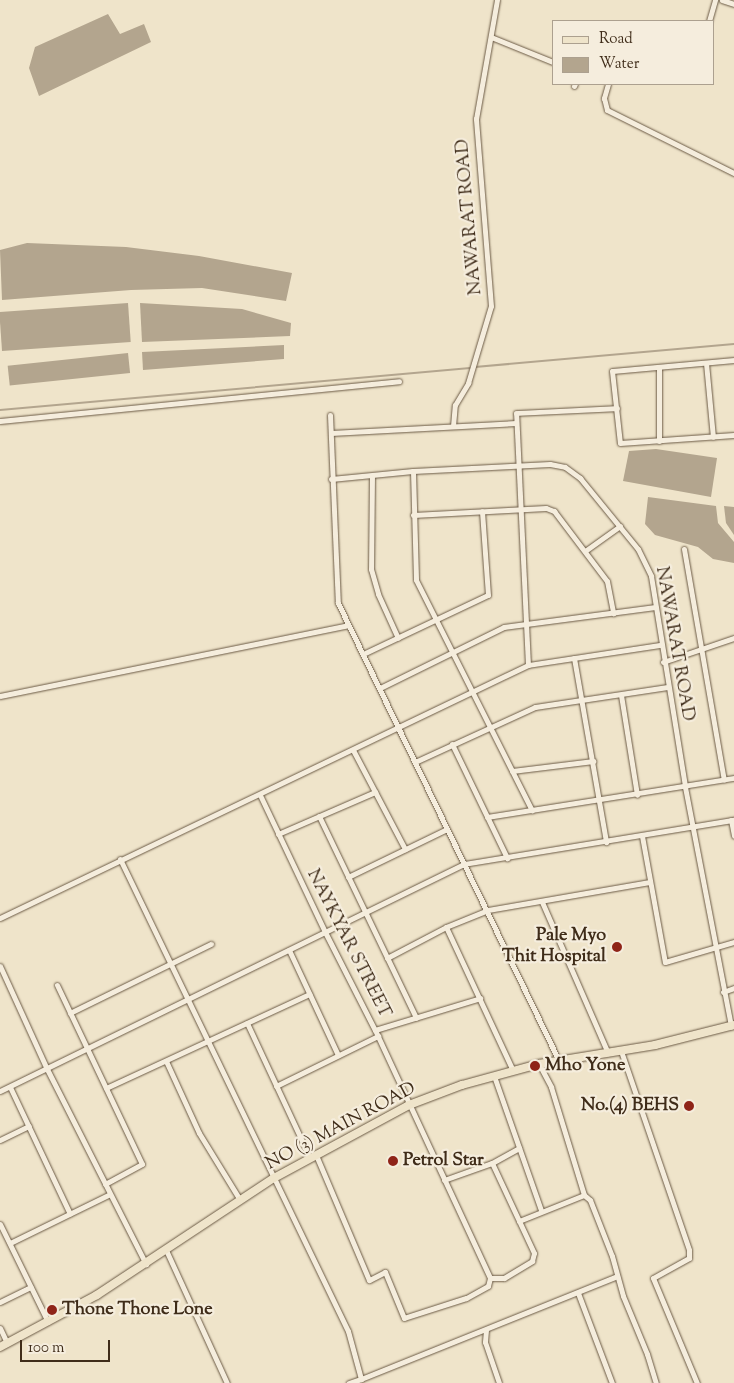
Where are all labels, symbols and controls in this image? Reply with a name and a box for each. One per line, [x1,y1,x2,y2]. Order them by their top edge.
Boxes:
legend [552,20,714,85]
text: Road [599,29,633,50]
text: Water [599,54,639,75]
street label: NAWARAT ROAD [452,138,488,296]
street label: NAWARAT ROAD [650,565,698,723]
street label: NAYKYAR STREET [301,866,395,1022]
place label: Pale Myo Thit Hospital [502,926,606,969]
marker: Pale Myo Thit Hospital [610,940,624,954]
place label: Mho Yone [545,1055,625,1077]
marker: Mho Yone [529,1060,541,1072]
street label: NO (3) MAIN ROAD [262,1078,420,1176]
place label: No.(4) BEHS [581,1095,679,1117]
marker: No.(4) BEHS [683,1100,695,1112]
place label: Petrol Star [403,1150,484,1172]
marker: Petrol Star [387,1155,399,1167]
place label: Thone Thone Lone [62,1299,213,1321]
marker: Thone Thone Lone [46,1304,58,1316]
scale bar [22,1330,112,1362]
text: 100 m [28,1338,64,1359]

